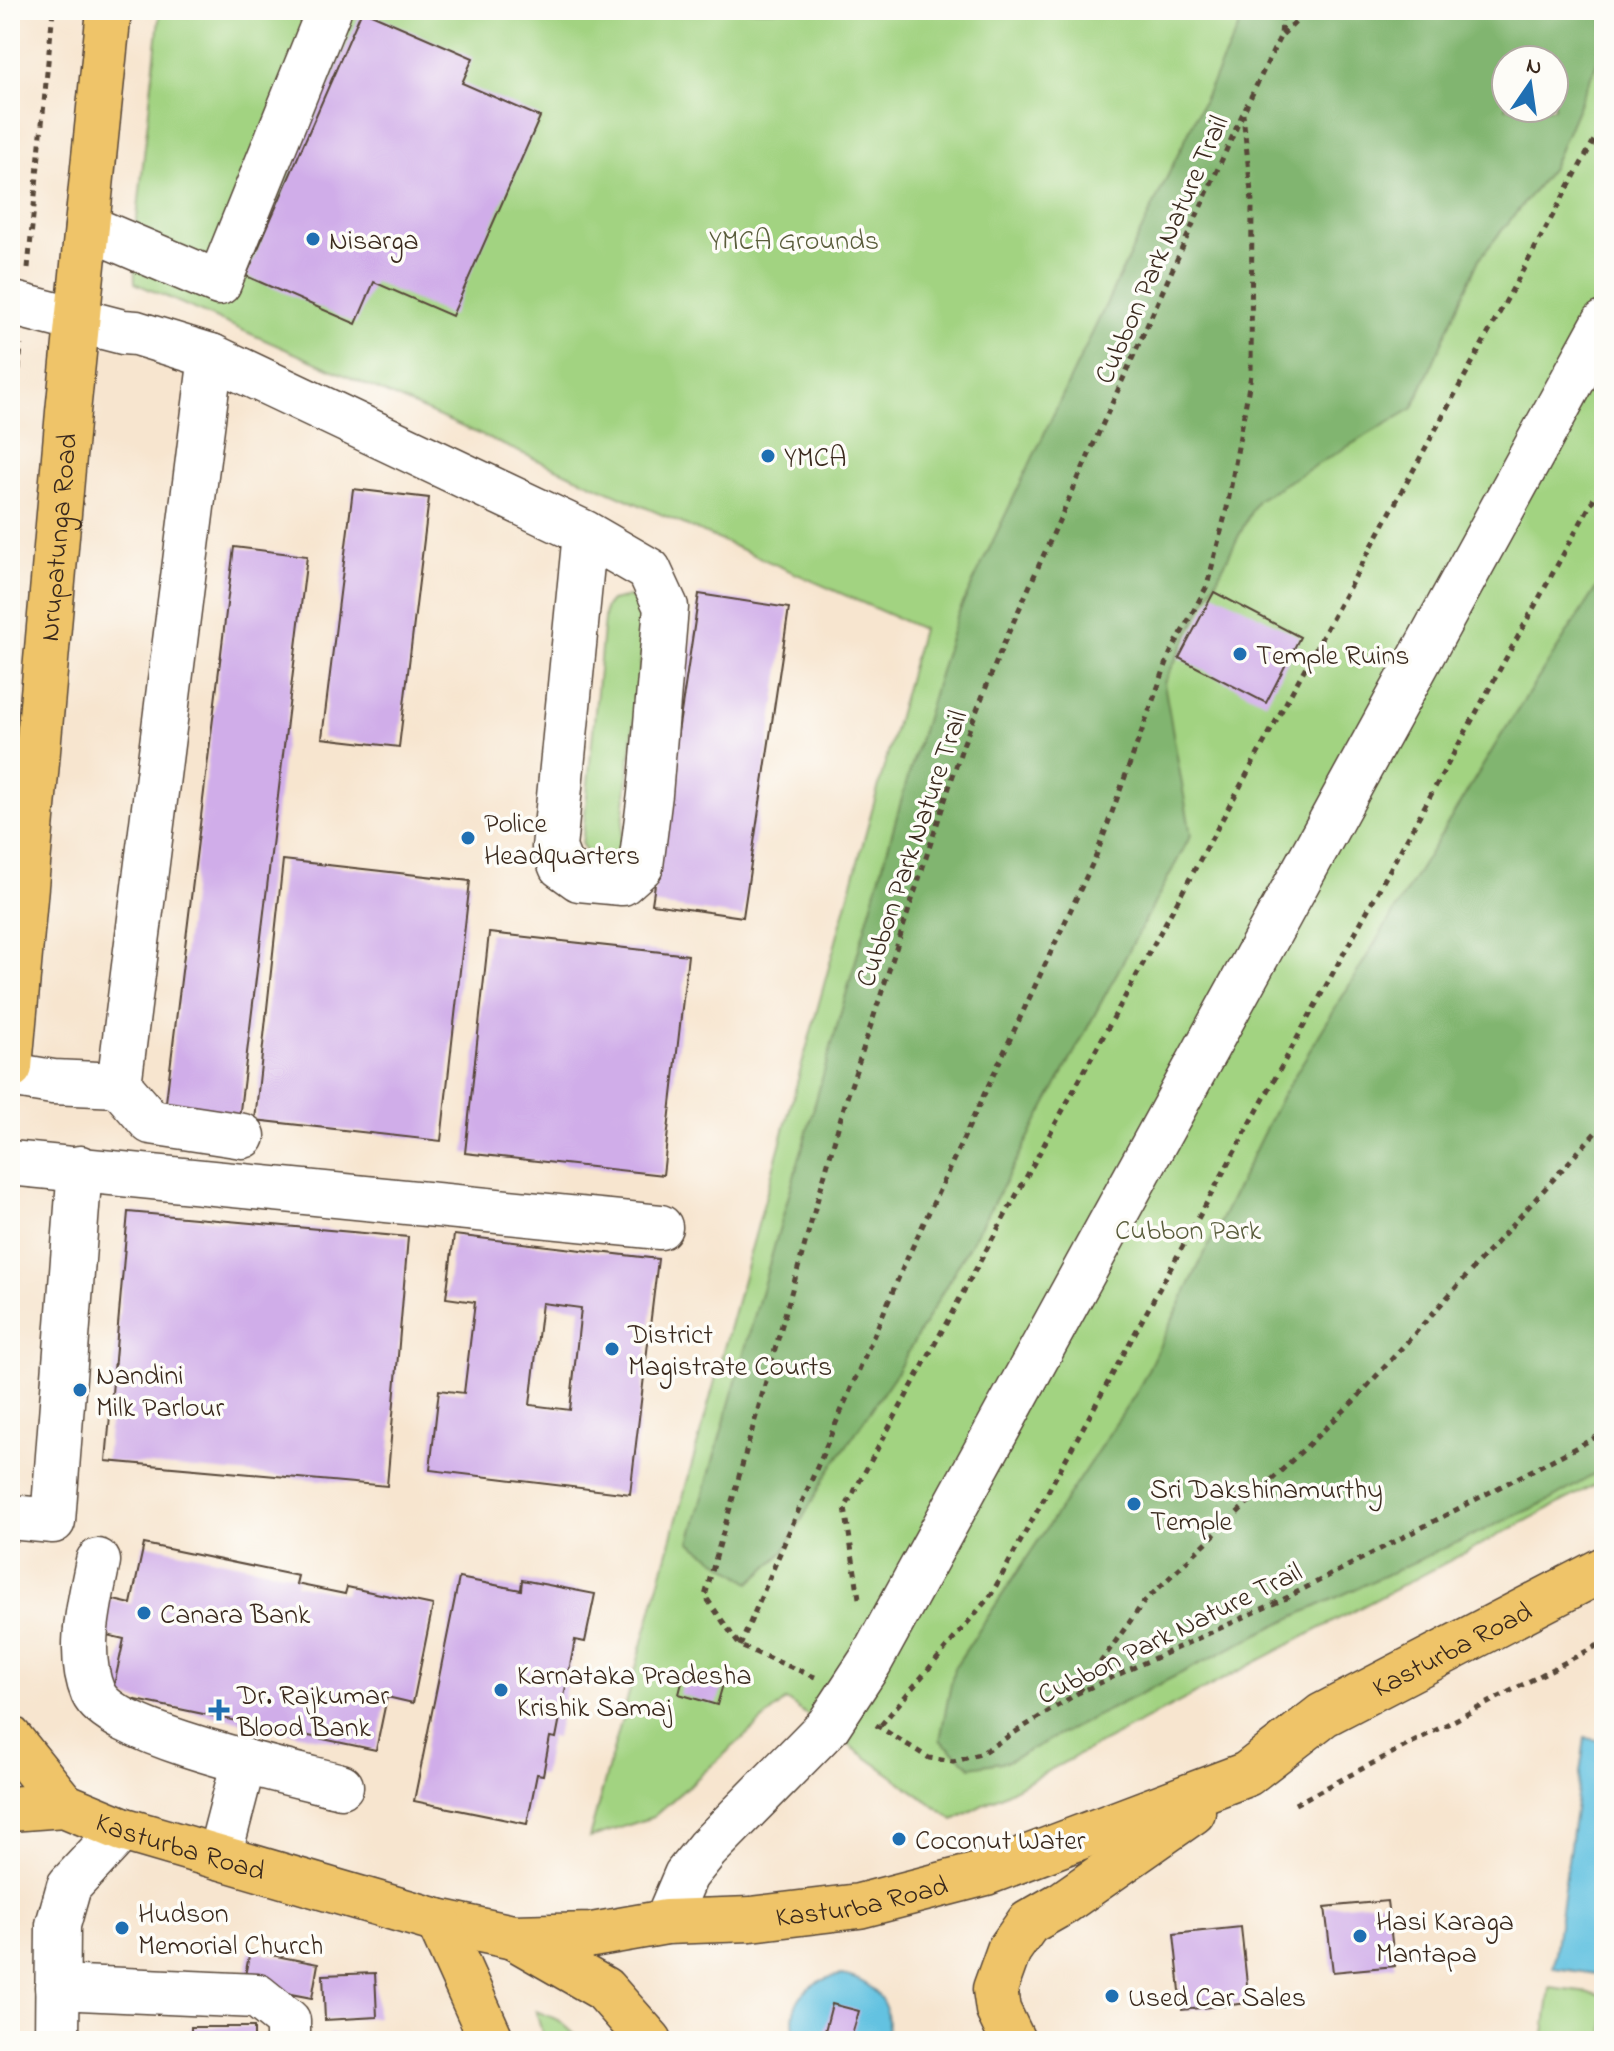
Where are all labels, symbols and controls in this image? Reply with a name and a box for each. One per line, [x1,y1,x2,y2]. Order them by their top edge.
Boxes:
north arrow [1490,44,1570,124]
text: N [1523,50,1545,85]
street label: Cubbon Park Nature Trail [1085,110,1241,391]
place label: Nisarga [329,222,419,263]
park label: YMCA Grounds [709,222,879,263]
marker: Nisarga [304,230,322,248]
street label: Nrupatunga Road [31,431,90,643]
place label: YMCA [784,439,846,480]
marker: YMCA [759,447,777,465]
place label: Temple Ruins [1256,637,1409,678]
marker: Temple Ruins [1231,645,1249,663]
street label: Cubbon Park Nature Trail [847,705,980,993]
place label: Police Headquarters [484,805,640,878]
marker: Police Headquarters [459,829,477,847]
park label: Cubbon Park [1115,1212,1262,1253]
place label: District Magistrate Courts [627,1316,832,1389]
marker: District Magistrate Courts [603,1340,621,1358]
place label: Nandini Milk Parlour [96,1357,225,1430]
marker: Nandini Milk Parlour [71,1381,89,1399]
place label: Sri Dakshinamurthy Temple [1150,1471,1383,1544]
marker: Sri Dakshinamurthy Temple [1125,1495,1143,1513]
street label: Cubbon Park Nature Trail [1031,1553,1310,1717]
street label: Kasturba Road [1366,1593,1540,1710]
place label: Canara Bank [160,1596,311,1637]
marker: Canara Bank [135,1604,153,1622]
place label: Karnataka Pradesha Krishik Samaj [517,1657,752,1730]
place label: Dr. Rajkumar Blood Bank [236,1677,389,1750]
marker: Karnataka Pradesha Krishik Samaj [492,1681,510,1699]
marker: Dr. Rajkumar Blood Bank [208,1699,230,1721]
street label: Kasturba Road [88,1803,270,1894]
place label: Coconut Water [915,1822,1086,1863]
marker: Coconut Water [890,1830,908,1848]
street label: Kasturba Road [773,1867,953,1940]
place label: Hudson Memorial Church [138,1895,323,1968]
place label: Hasi Karaga Mantapa [1376,1903,1514,1976]
marker: Hudson Memorial Church [113,1919,131,1937]
marker: Hasi Karaga Mantapa [1351,1927,1369,1945]
place label: Used Car Sales [1128,1979,1306,2020]
marker: Used Car Sales [1103,1987,1121,2005]

